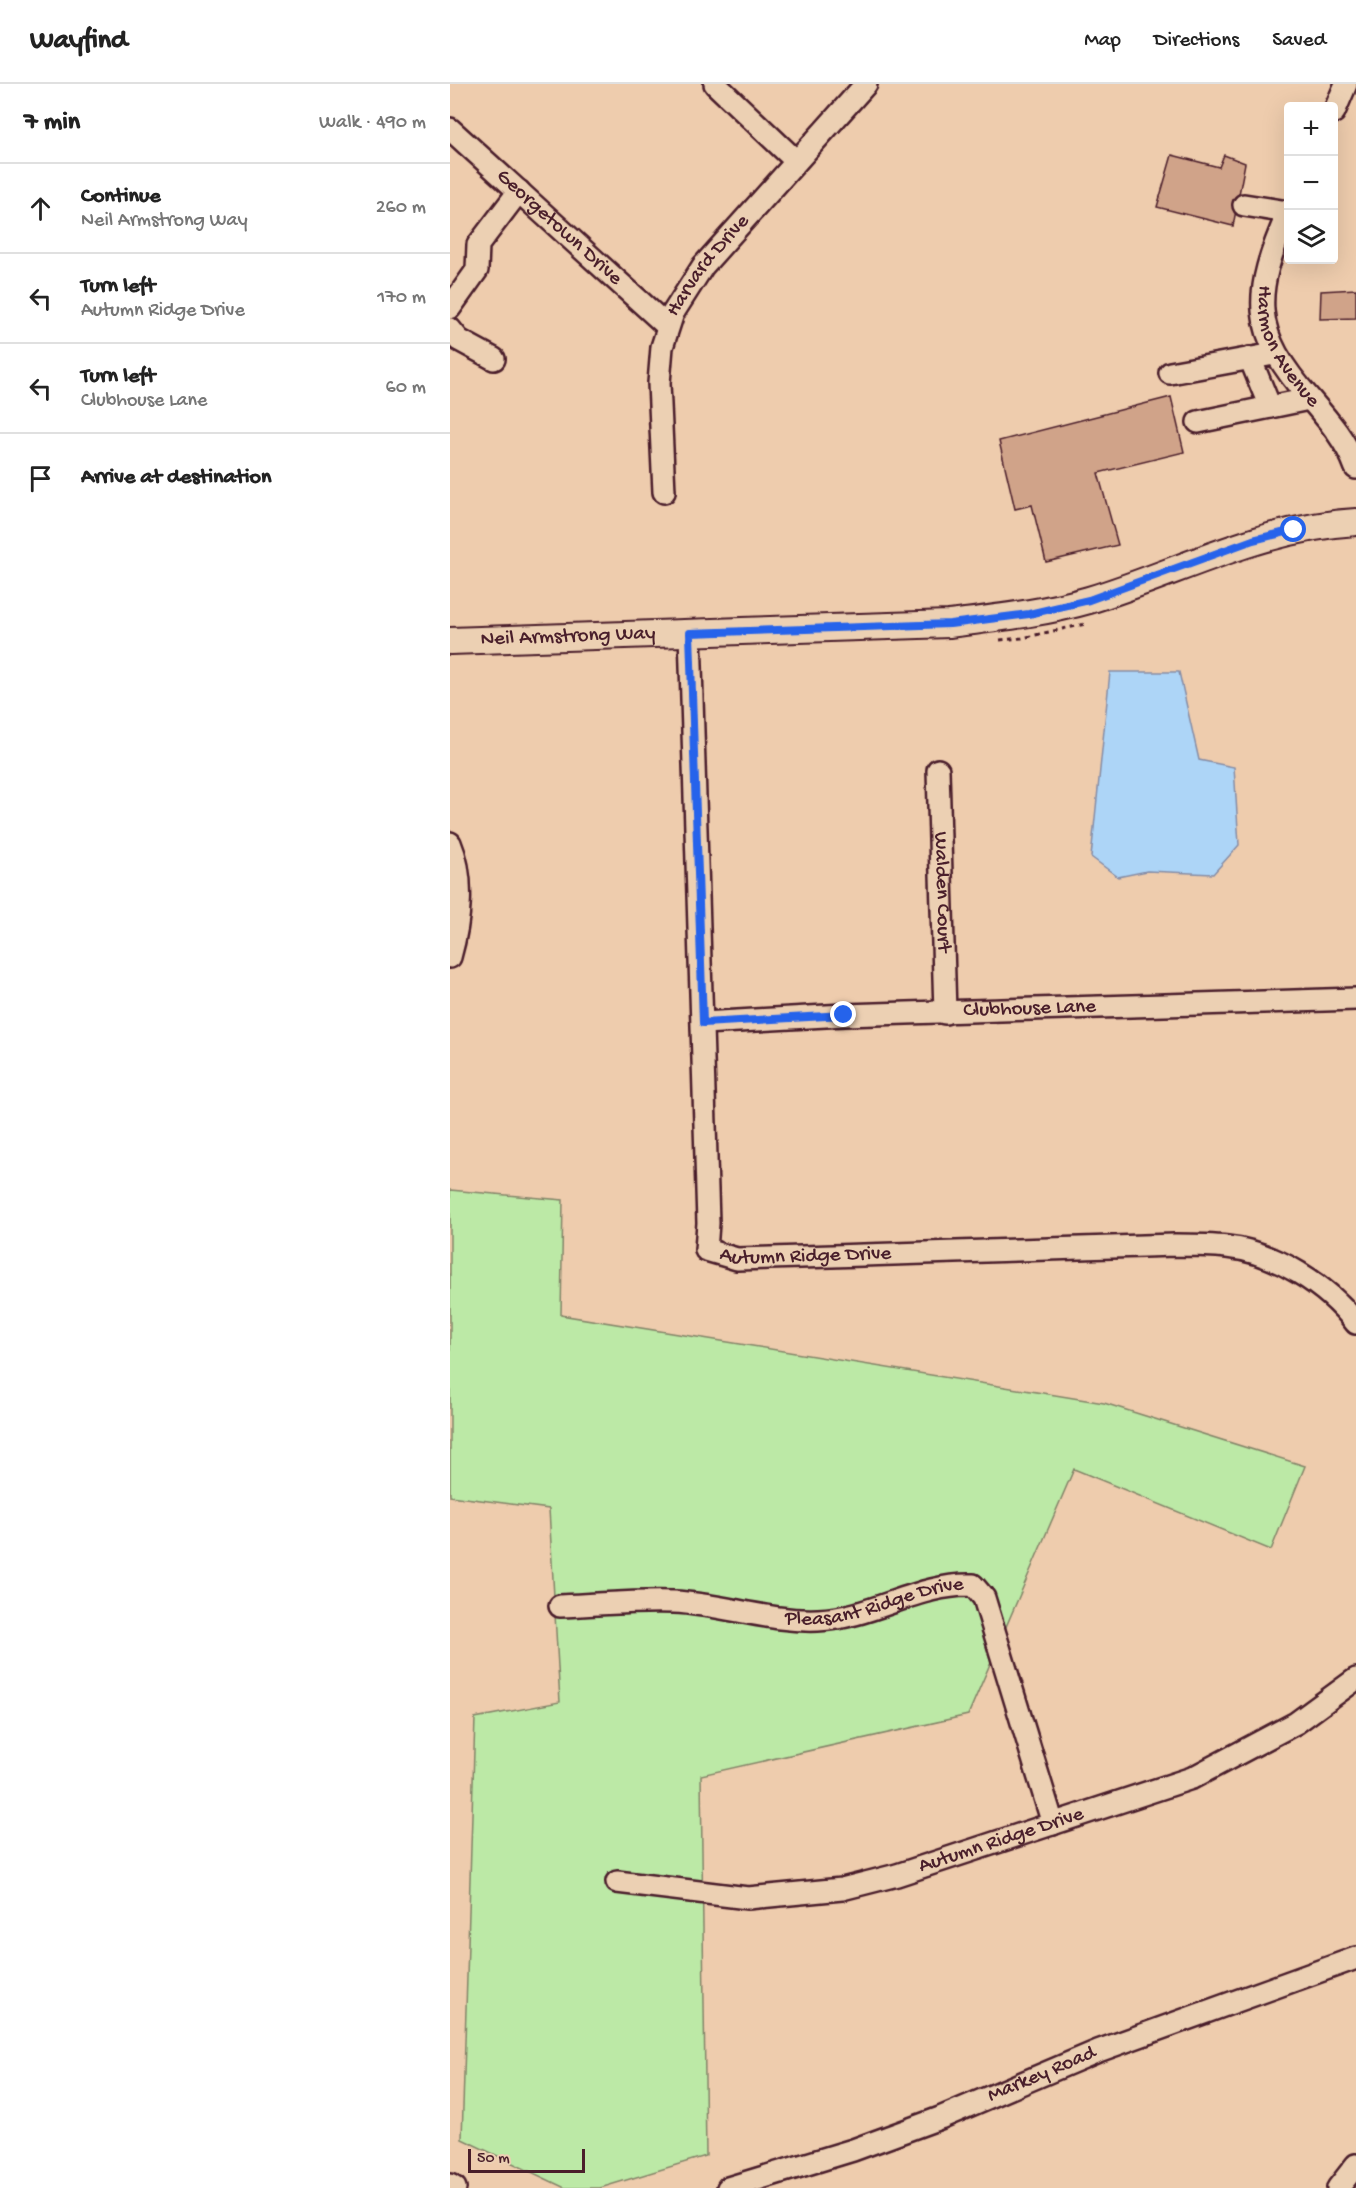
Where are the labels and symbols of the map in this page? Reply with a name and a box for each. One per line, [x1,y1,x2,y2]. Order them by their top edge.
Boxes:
street label: Georgetown Drive [491,164,628,292]
street label: Harvard Drive [661,209,756,322]
street label: Harmon Avenue [1250,284,1325,414]
route start [1280,516,1306,542]
street label: Neil Armstrong Way [480,622,656,652]
street label: Walden Court [927,831,956,955]
street label: Clubhouse Lane [963,995,1098,1024]
route end [830,1001,856,1027]
street label: Autumn Ridge Drive [717,1242,893,1272]
street label: Pleasant Ridge Drive [783,1572,966,1633]
street label: Autumn Ridge Drive [916,1802,1088,1879]
street label: Markey Road [984,2040,1101,2109]
scale bar [468,2146,585,2174]

